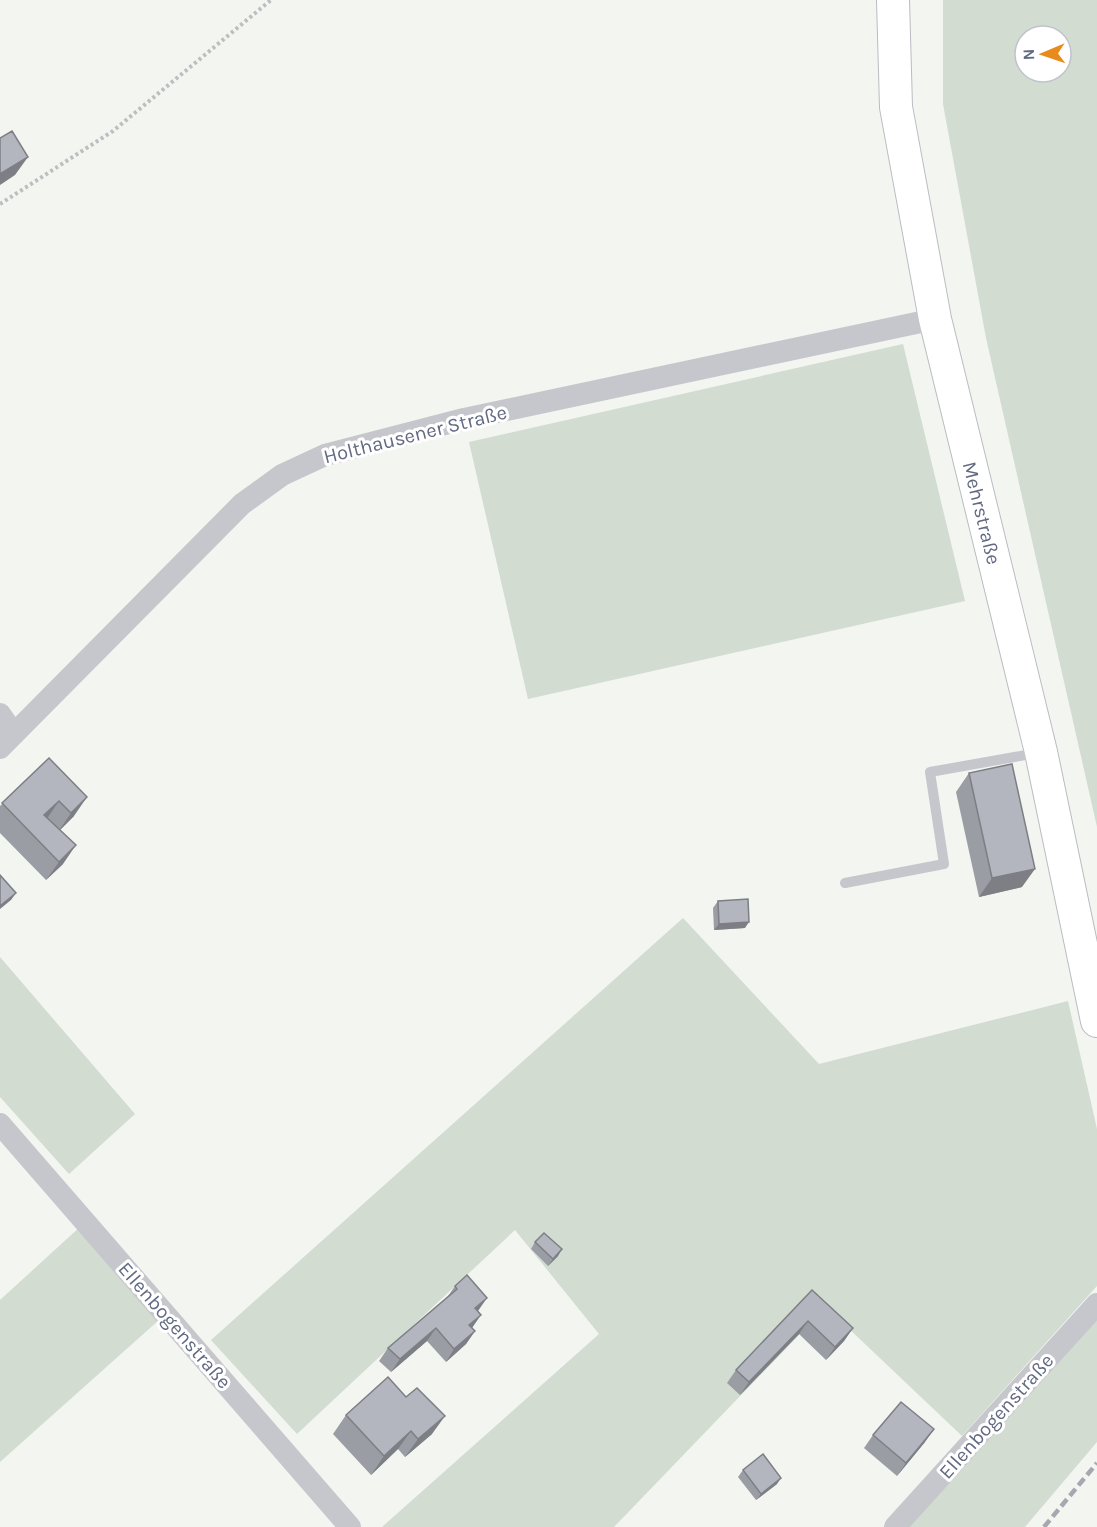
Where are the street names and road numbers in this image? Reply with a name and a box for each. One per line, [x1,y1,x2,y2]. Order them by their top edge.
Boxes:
street label: Holthausener Straße [321,401,509,468]
street label: Mehrstraße [958,459,1005,567]
street label: Ellenbogenstraße [113,1257,236,1393]
street label: Ellenbogenstraße [934,1349,1058,1483]

